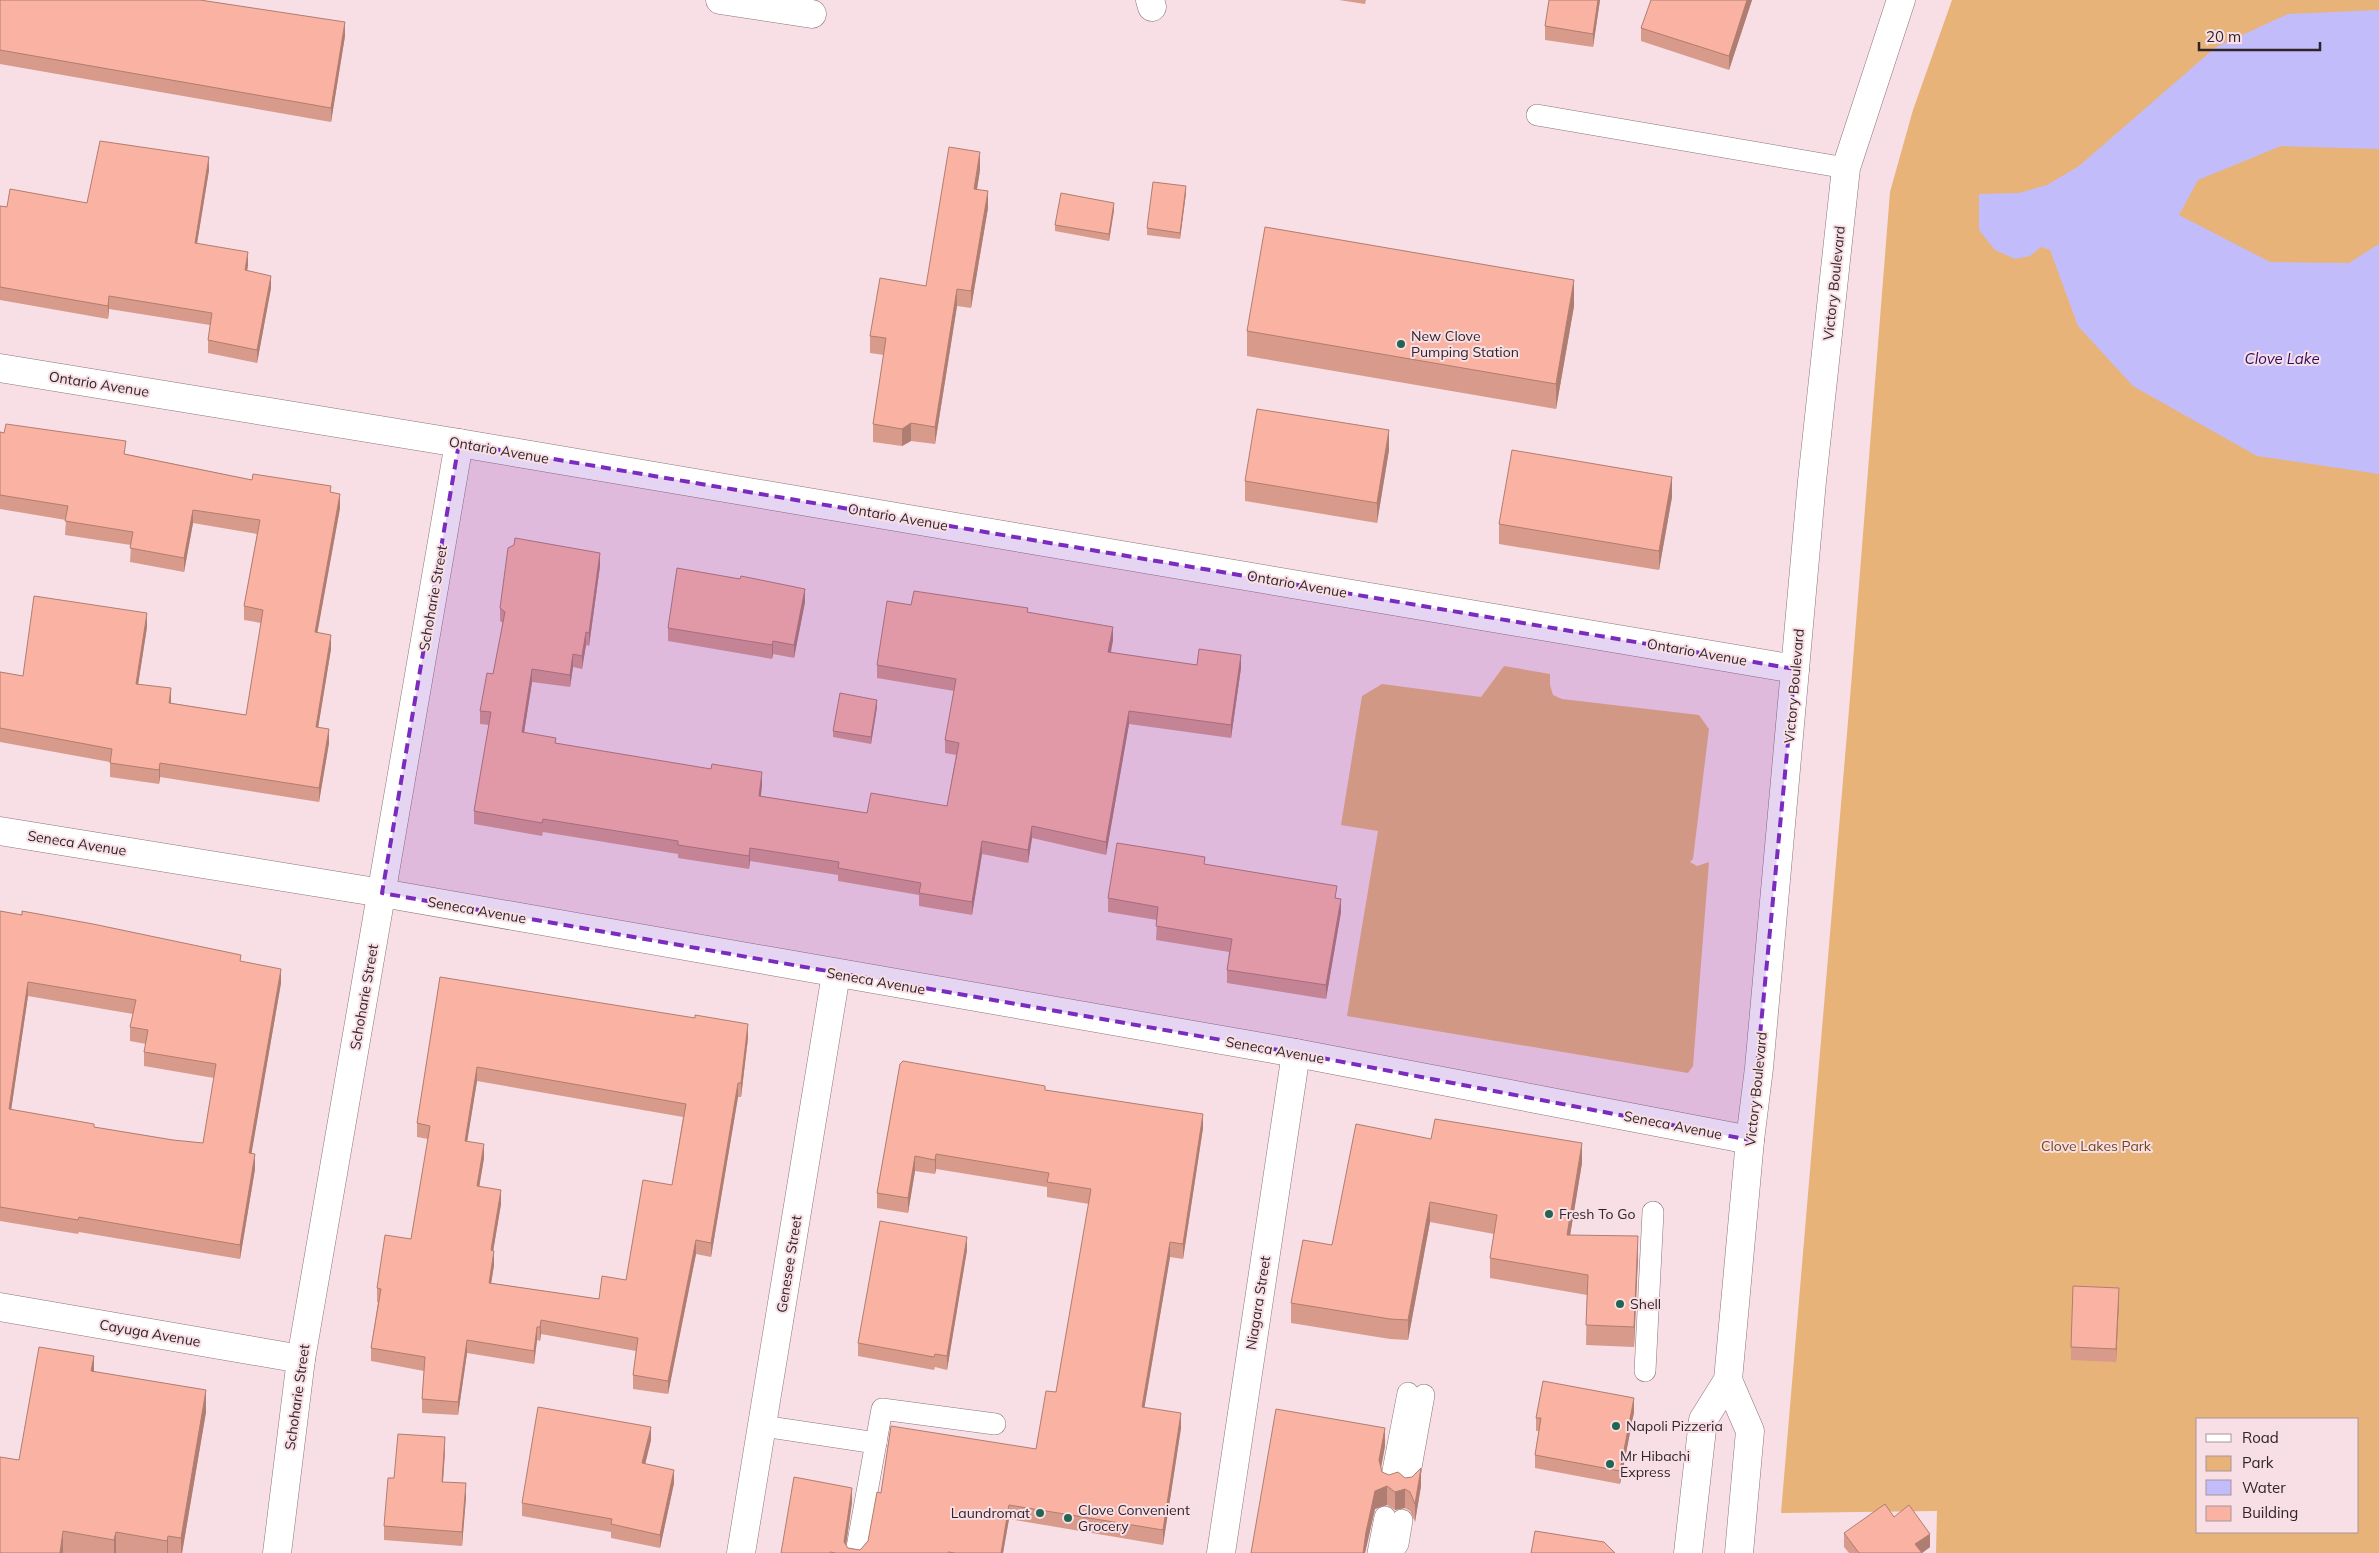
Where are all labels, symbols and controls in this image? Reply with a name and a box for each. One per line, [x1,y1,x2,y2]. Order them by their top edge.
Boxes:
scale bar [2199,20,2320,52]
text: 20 m [2206,27,2241,46]
street label: Victory Boulevard [1819,225,1849,341]
place label: New Clove Pumping Station [1411,327,1519,361]
marker: New Clove Pumping Station [1395,338,1407,350]
water label: Clove Lake [2244,349,2320,368]
street label: Ontario Avenue [48,367,150,401]
street label: Ontario Avenue [448,432,550,468]
street label: Ontario Avenue [847,499,949,535]
street label: Schoharie Street [415,544,451,652]
street label: Ontario Avenue [1246,566,1348,602]
street label: Victory Boulevard [1780,628,1808,744]
street label: Ontario Avenue [1646,634,1748,670]
street label: Seneca Avenue [26,826,128,860]
street label: Seneca Avenue [426,892,528,928]
street label: Schoharie Street [346,943,382,1051]
street label: Seneca Avenue [825,963,927,999]
street label: Victory Boulevard [1741,1031,1771,1147]
street label: Seneca Avenue [1224,1032,1326,1068]
street label: Seneca Avenue [1622,1107,1724,1143]
park label: Clove Lakes Park [2041,1137,2152,1155]
place label: Fresh To Go [1559,1205,1635,1223]
marker: Fresh To Go [1543,1208,1555,1220]
street label: Genesee Street [772,1214,806,1314]
street label: Niagara Street [1242,1255,1274,1351]
place label: Shell [1630,1295,1661,1313]
marker: Shell [1614,1298,1626,1310]
street label: Cayuga Avenue [98,1315,202,1351]
street label: Schoharie Street [281,1343,313,1451]
place label: Napoli Pizzeria [1626,1417,1723,1435]
legend [2196,1418,2359,1533]
marker: Napoli Pizzeria [1610,1420,1622,1432]
text: Road [2242,1428,2279,1447]
place label: Mr Hibachi Express [1620,1447,1690,1481]
text: Park [2242,1453,2274,1472]
marker: Mr Hibachi Express [1604,1458,1616,1470]
text: Water [2242,1478,2286,1497]
place label: Clove Convenient Grocery [1078,1501,1190,1535]
text: Building [2242,1503,2298,1522]
place label: Laundromat [951,1504,1030,1522]
marker: Laundromat [1034,1507,1046,1519]
marker: Clove Convenient Grocery [1062,1512,1074,1524]

